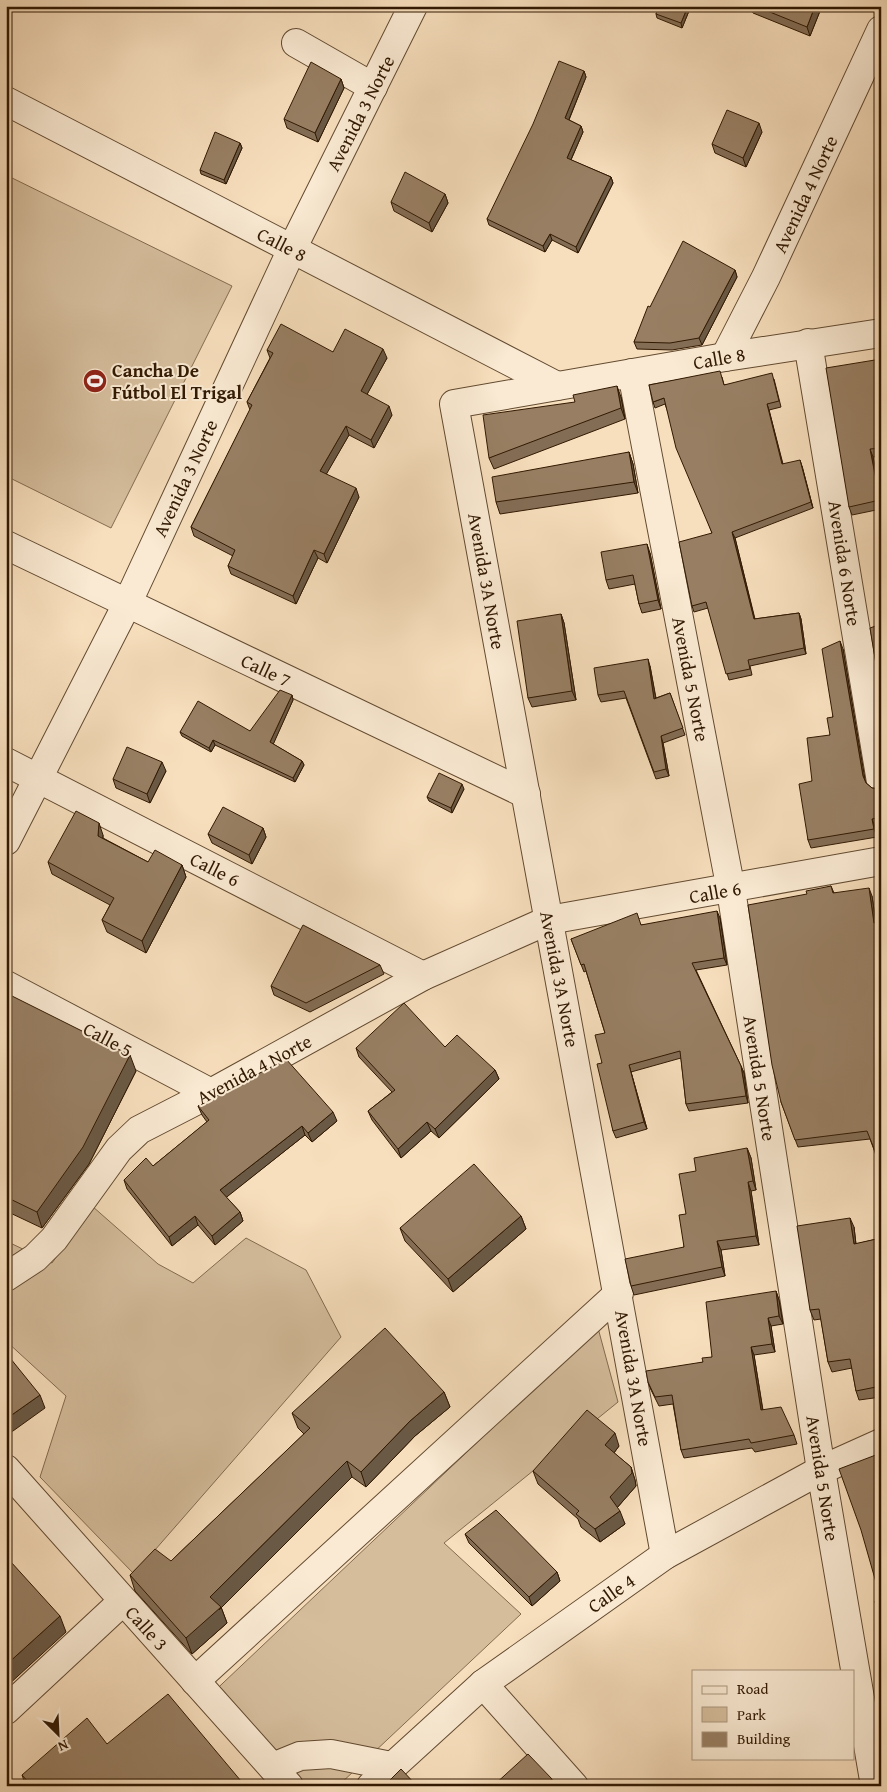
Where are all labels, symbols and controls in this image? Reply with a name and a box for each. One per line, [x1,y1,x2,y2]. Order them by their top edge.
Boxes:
street label: Avenida 3 Norte [319,50,401,176]
street label: Avenida 4 Norte [766,131,845,257]
street label: Calle 8 [252,220,312,268]
street label: Calle 8 [691,340,747,376]
place label: Cancha De Fútbol El Trigal [112,356,242,406]
sports icon: Cancha De Fútbol El Trigal [82,368,108,394]
street label: Avenida 3 Norte [146,415,225,541]
street label: Avenida 6 Norte [821,498,869,628]
street label: Avenida 3A Norte [461,510,513,652]
street label: Avenida 5 Norte [665,614,717,744]
street label: Calle 7 [236,646,296,694]
street label: Calle 6 [185,845,245,893]
street label: Calle 6 [687,874,743,910]
street label: Avenida 3A Norte [533,908,587,1050]
street label: Avenida 5 Norte [736,1013,784,1143]
street label: Calle 5 [78,1014,138,1064]
street label: Avenida 4 Norte [191,1027,317,1111]
street label: Avenida 3A Norte [608,1307,660,1449]
street label: Avenida 5 Norte [799,1413,847,1543]
street label: Calle 4 [582,1567,640,1619]
street label: Calle 3 [119,1599,175,1657]
legend [692,1670,854,1760]
text: Road [737,1678,768,1699]
text: Park [737,1704,766,1725]
north arrow [32,1710,82,1760]
text: Building [737,1728,791,1749]
text: N [54,1735,72,1757]

